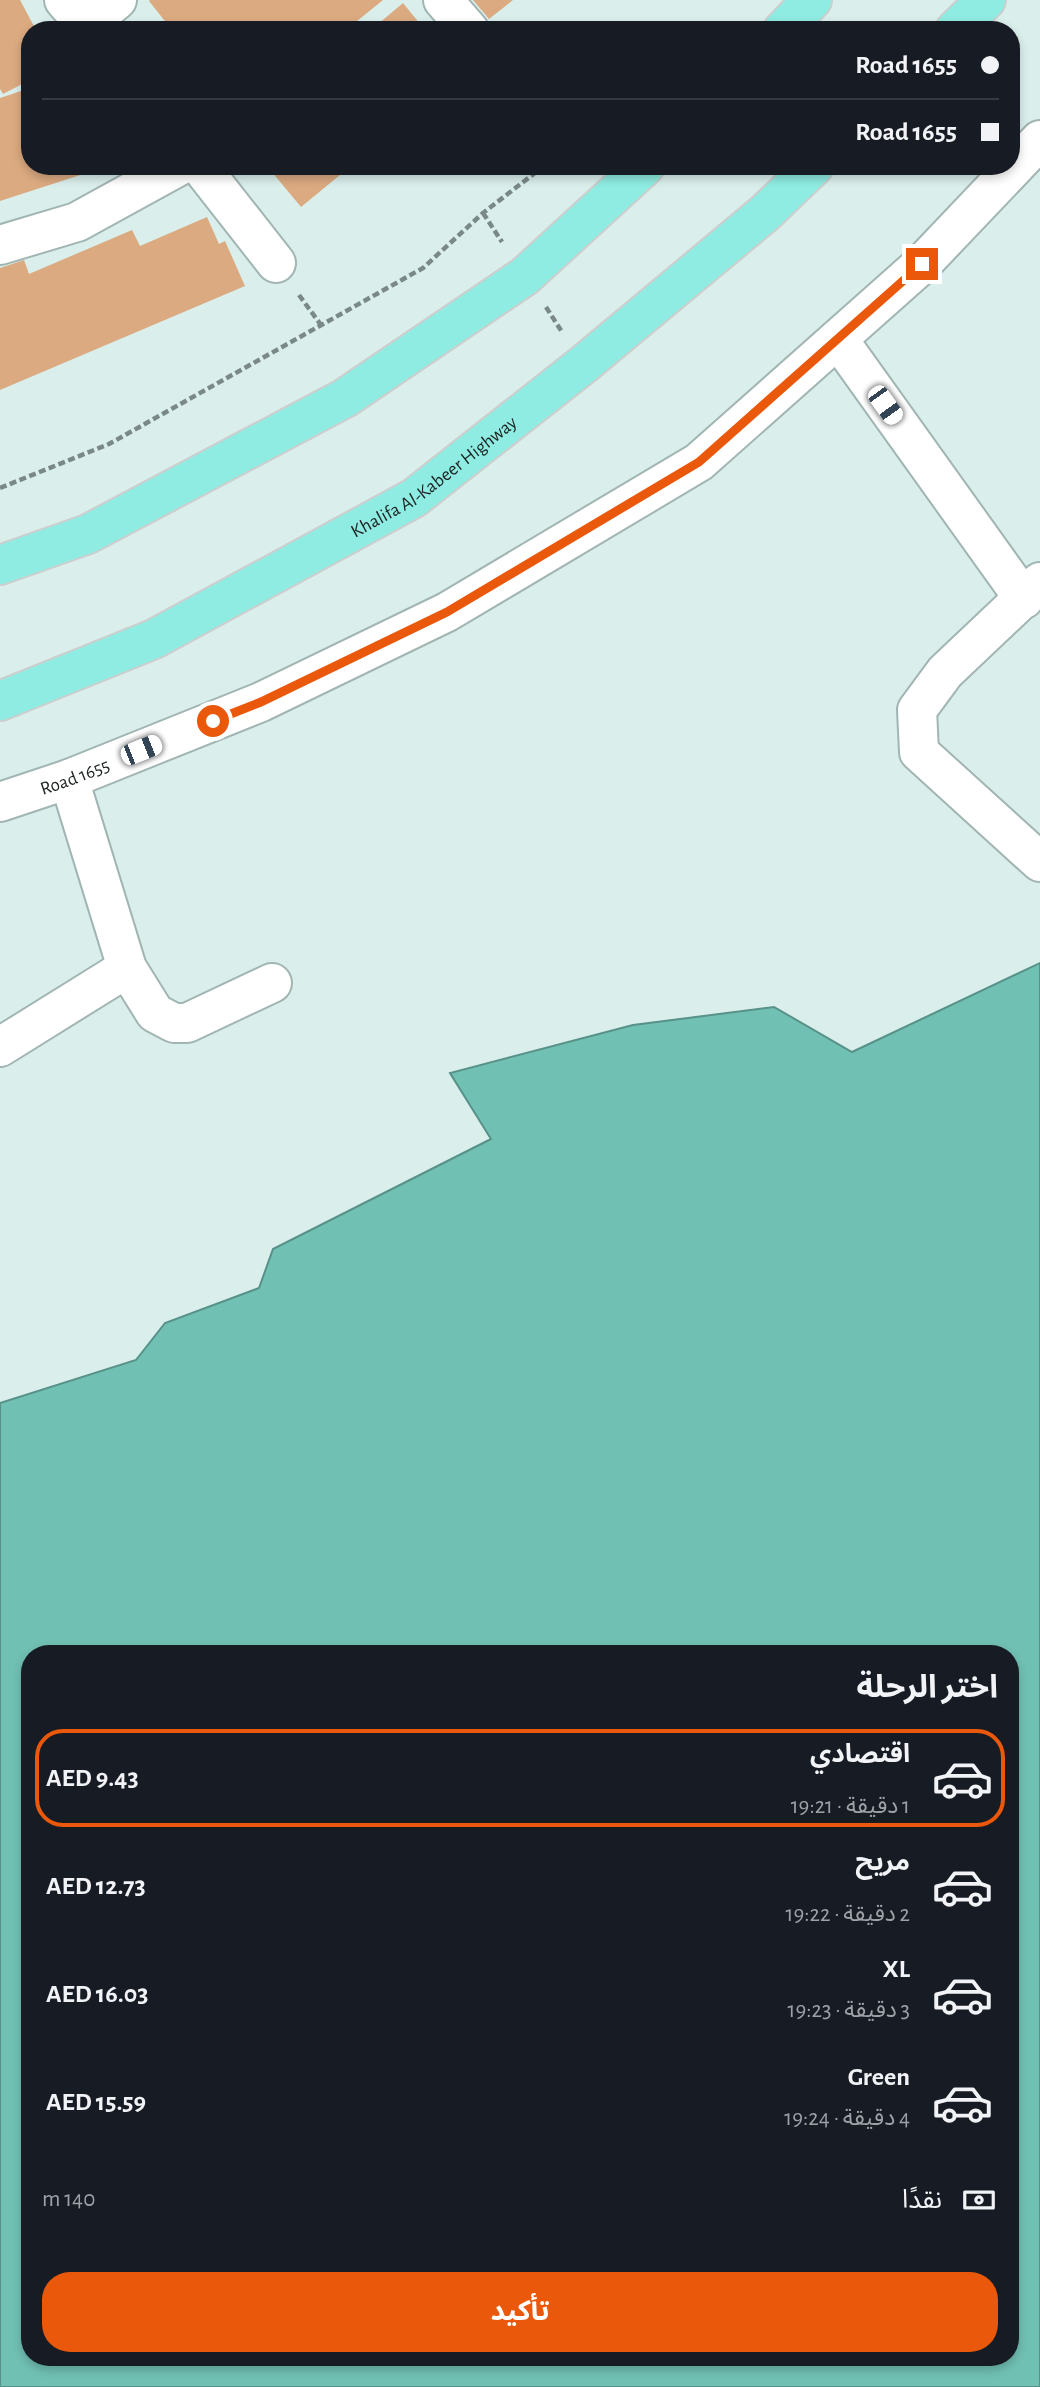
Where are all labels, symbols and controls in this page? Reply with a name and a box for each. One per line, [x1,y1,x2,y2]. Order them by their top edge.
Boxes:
text: Road 1655 [855,52,957,78]
text: Road 1655 [855,119,957,145]
route end [906,248,938,280]
car [865,382,906,428]
street label: Khalifa Al-Kabeer Highway [348,413,521,541]
route start [197,705,229,737]
car [118,732,165,768]
street label: Road 1655 [38,756,113,799]
text: اختر الرحلة [857,1671,998,1703]
text: اقتصادي [810,1741,910,1767]
icon: car [931,1747,994,1810]
text: AED 9.43 [46,1765,139,1791]
text: 1 دقيقة · 19:21 [791,1795,910,1818]
text: مريح [855,1849,910,1875]
icon: car [931,1855,994,1918]
text: AED 12.73 [46,1873,146,1899]
text: 2 دقيقة · 19:22 [786,1903,910,1926]
text: XL [883,1956,910,1982]
icon: car [931,1963,994,2026]
text: AED 16.03 [46,1981,148,2007]
text: 3 دقيقة · 19:23 [788,1999,910,2022]
text: Green [848,2064,910,2090]
icon: car [931,2071,994,2134]
text: AED 15.59 [46,2089,146,2115]
text: 4 دقيقة · 19:24 [784,2107,910,2130]
icon: cash [960,2181,998,2219]
text: نقدًا [902,2187,942,2213]
text: 140 m [42,2188,95,2211]
button: تأكيد [42,2272,998,2352]

